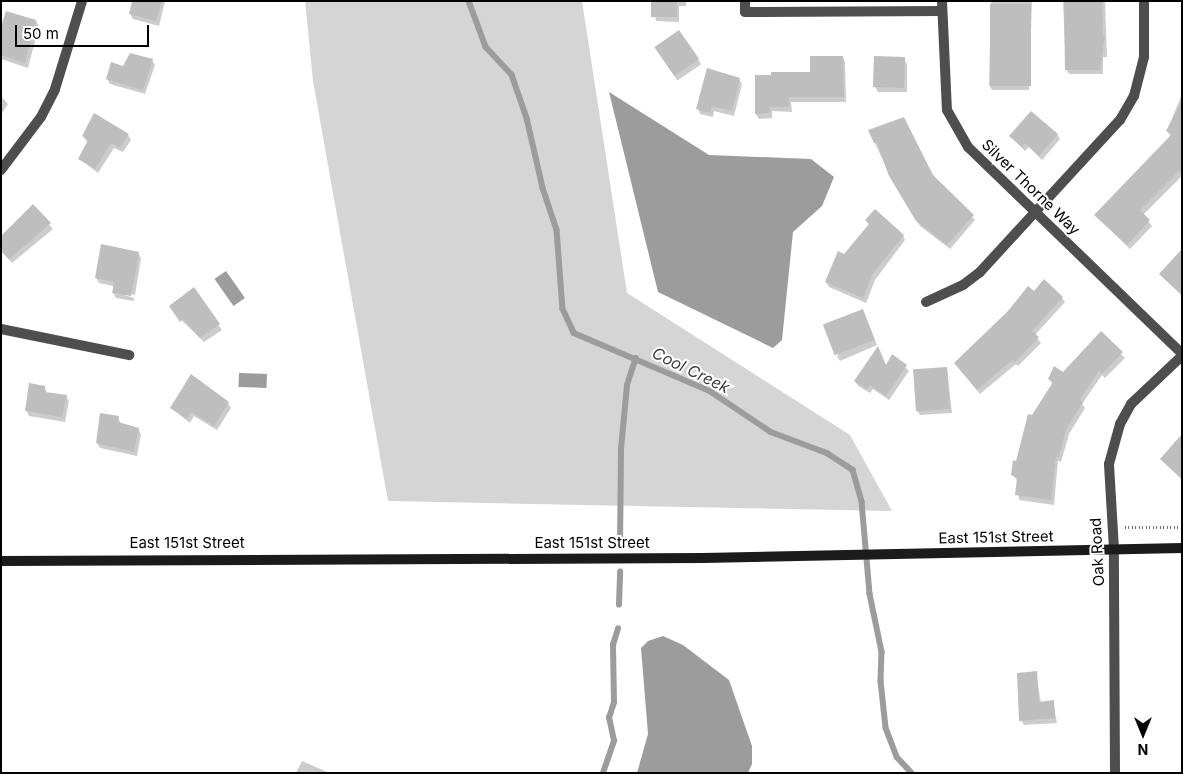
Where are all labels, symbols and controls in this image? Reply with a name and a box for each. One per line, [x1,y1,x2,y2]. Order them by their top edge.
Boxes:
scale bar [18,15,151,47]
text: 50 m [23,24,59,43]
street label: Silver Thorne Way [978,136,1084,238]
water label: Cool Creek [649,343,733,397]
street label: Oak Road [1086,517,1108,587]
street label: East 151st Street [938,527,1054,547]
street label: East 151st Street [129,534,245,552]
street label: East 151st Street [534,534,650,552]
north arrow [1118,709,1168,759]
text: N [1138,741,1148,758]

